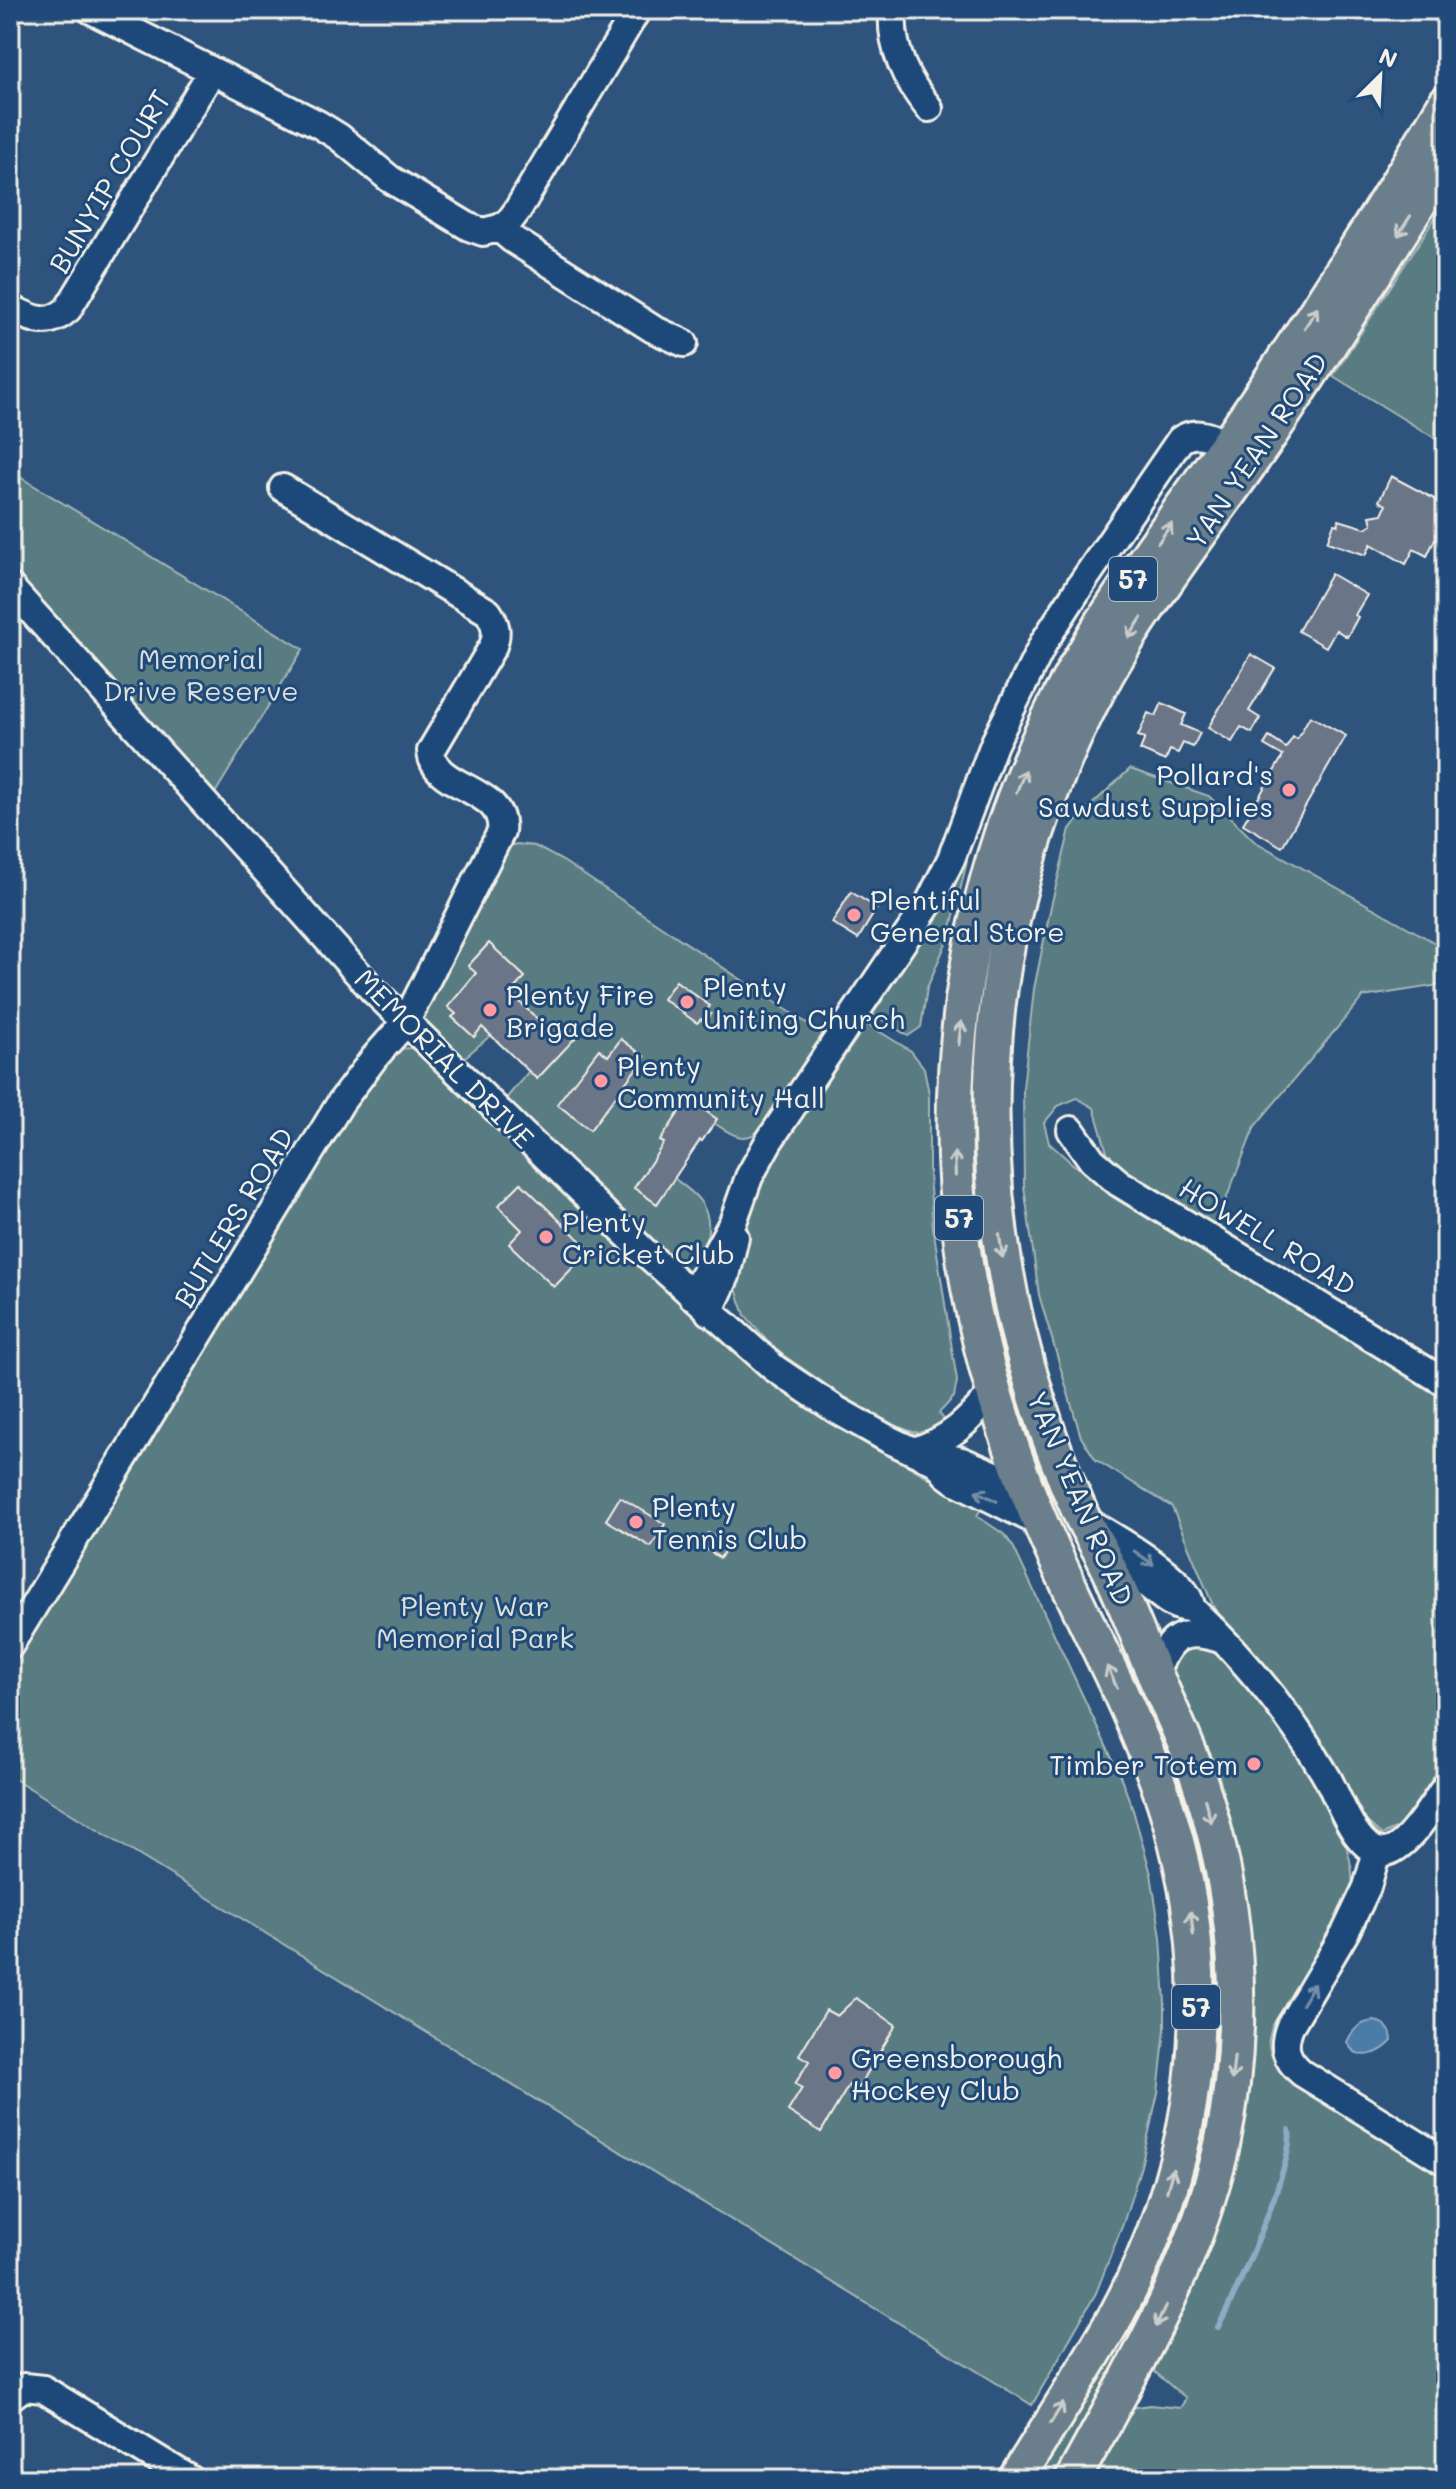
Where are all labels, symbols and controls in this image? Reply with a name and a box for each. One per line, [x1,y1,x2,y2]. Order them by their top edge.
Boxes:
north arrow [1340,36,1420,116]
text: N [1375,41,1402,74]
street label: BUNYIP COURT [40,83,178,279]
one-way arrow [1396,214,1412,236]
one-way arrow [1303,307,1320,329]
street label: YAN YEAN ROAD [1177,345,1335,555]
one-way arrow [1157,522,1173,544]
road number: 57 [1109,557,1157,601]
one-way arrow [1126,616,1143,638]
park label: Memorial Drive Reserve [103,640,299,708]
place label: Pollard's Sawdust Supplies [1038,756,1273,824]
one-way arrow [1015,769,1029,794]
marker: Pollard's Sawdust Supplies [1280,781,1298,799]
place label: Plentiful General Store [870,881,1065,949]
marker: Plentiful General Store [845,906,863,924]
street label: MEMORIAL DRIVE [348,961,542,1155]
place label: Plenty Uniting Church [703,968,905,1036]
place label: Plenty Fire Brigade [506,976,655,1044]
marker: Plenty Uniting Church [678,993,696,1011]
marker: Plenty Fire Brigade [481,1001,499,1019]
one-way arrow [952,1020,967,1047]
place label: Plenty Community Hall [617,1047,825,1115]
marker: Plenty Community Hall [592,1072,610,1090]
street label: BUTLERS ROAD [165,1120,301,1314]
one-way arrow [948,1151,963,1178]
street label: HOWELL ROAD [1173,1169,1363,1303]
road number: 57 [935,1196,983,1240]
place label: Plenty Cricket Club [562,1203,735,1271]
marker: Plenty Cricket Club [537,1228,555,1246]
one-way arrow [994,1232,1009,1258]
street label: YAN YEAN ROAD [1020,1385,1142,1611]
place label: Plenty Tennis Club [652,1488,807,1556]
one-way arrow [975,1488,999,1503]
marker: Plenty Tennis Club [627,1513,645,1531]
one-way arrow [1133,1549,1154,1566]
park label: Plenty War Memorial Park [376,1587,574,1655]
one-way arrow [1104,1665,1119,1689]
place label: Timber Totem [1049,1746,1238,1782]
marker: Timber Totem [1245,1755,1263,1773]
one-way arrow [1201,1797,1216,1823]
one-way arrow [1184,1910,1199,1937]
one-way arrow [1300,1983,1316,2006]
road number: 57 [1172,1985,1220,2029]
place label: Greensborough Hockey Club [851,2039,1062,2107]
one-way arrow [1225,2054,1240,2081]
marker: Greensborough Hockey Club [826,2064,844,2082]
one-way arrow [1164,2168,1179,2194]
one-way arrow [1153,2304,1168,2328]
one-way arrow [1049,2402,1065,2425]

